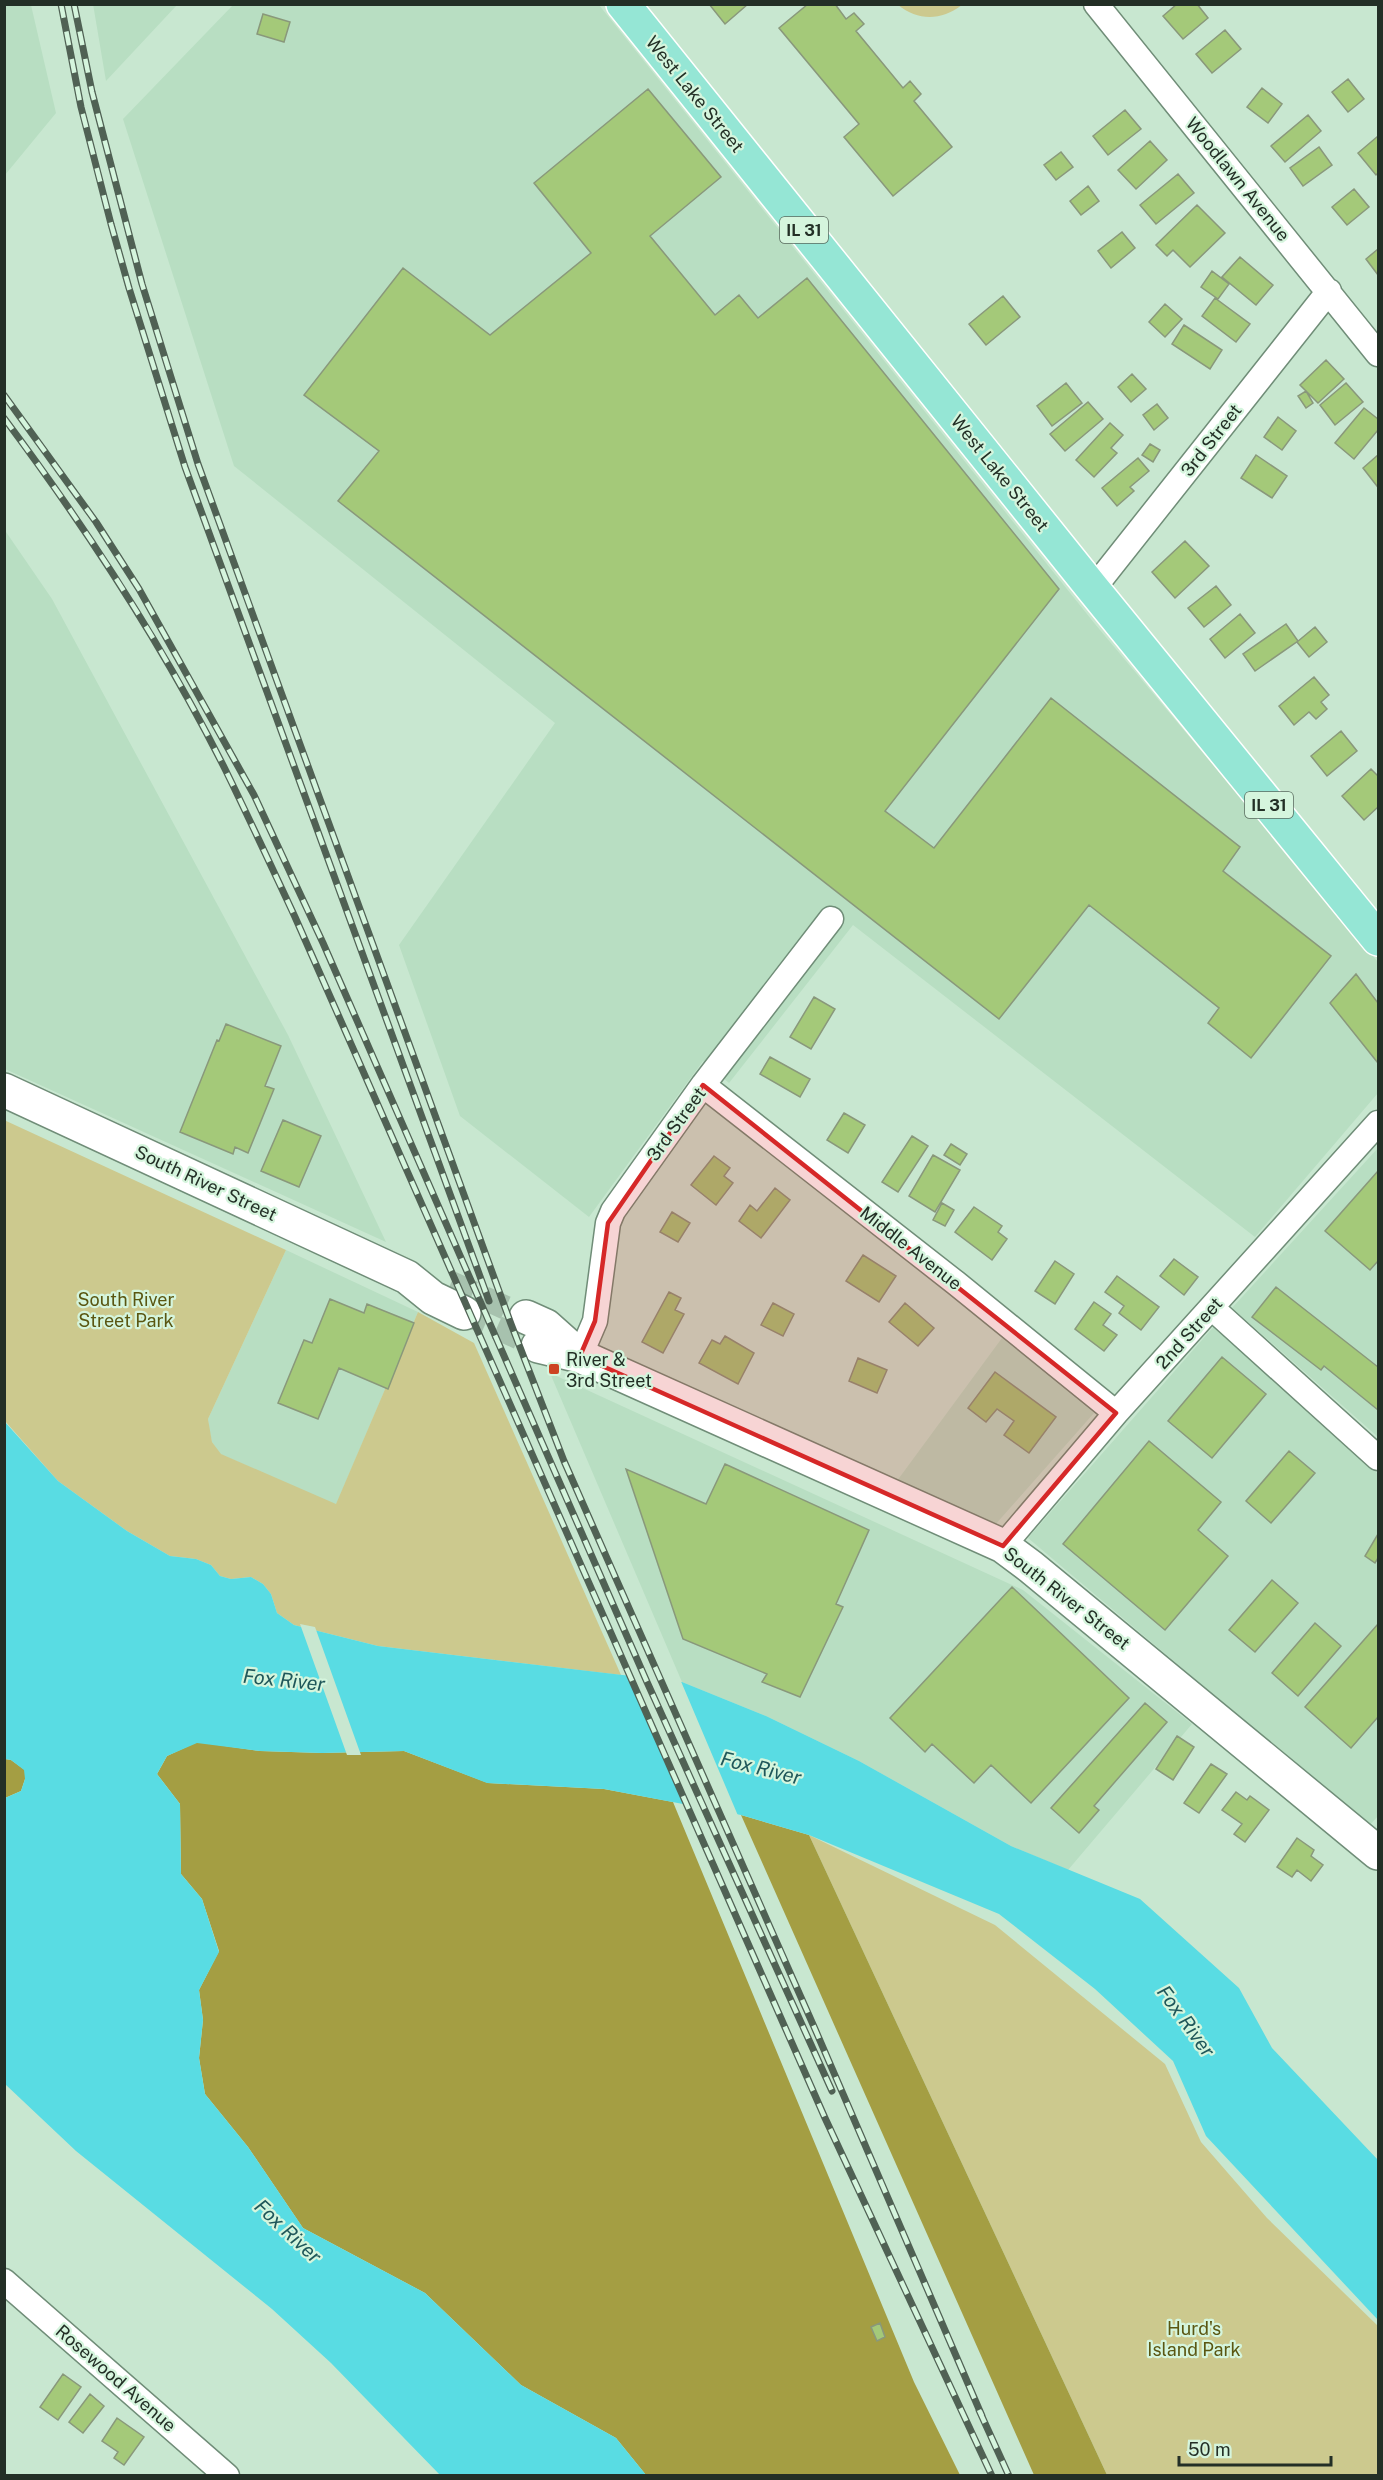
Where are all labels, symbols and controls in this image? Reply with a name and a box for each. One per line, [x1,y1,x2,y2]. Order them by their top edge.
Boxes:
street label: West Lake Street [642,32,748,156]
street label: Woodlawn Avenue [1182,113,1294,245]
road number: IL 31 [780,217,828,243]
street label: 3rd Street [1176,400,1246,480]
street label: West Lake Street [947,411,1053,535]
road number: IL 31 [1245,792,1293,818]
street label: 3rd Street [642,1083,710,1165]
street label: South River Street [132,1141,280,1225]
street label: Middle Avenue [856,1202,966,1294]
park label: South River Street Park [77,1289,175,1331]
street label: 2nd Street [1151,1293,1227,1373]
place label: River & 3rd Street [566,1349,652,1391]
marker: River & 3rd Street [547,1362,561,1376]
street label: South River Street [1000,1542,1134,1654]
water label: Fox River [242,1664,327,1696]
water label: Fox River [718,1746,804,1790]
water label: Fox River [1152,1981,1220,2062]
water label: Fox River [250,2194,327,2268]
park label: Hurd's Island Park [1147,2318,1241,2360]
street label: Rosewood Avenue [52,2320,180,2436]
scale bar [1179,2429,1330,2467]
text: 50 m [1188,2439,1231,2460]

